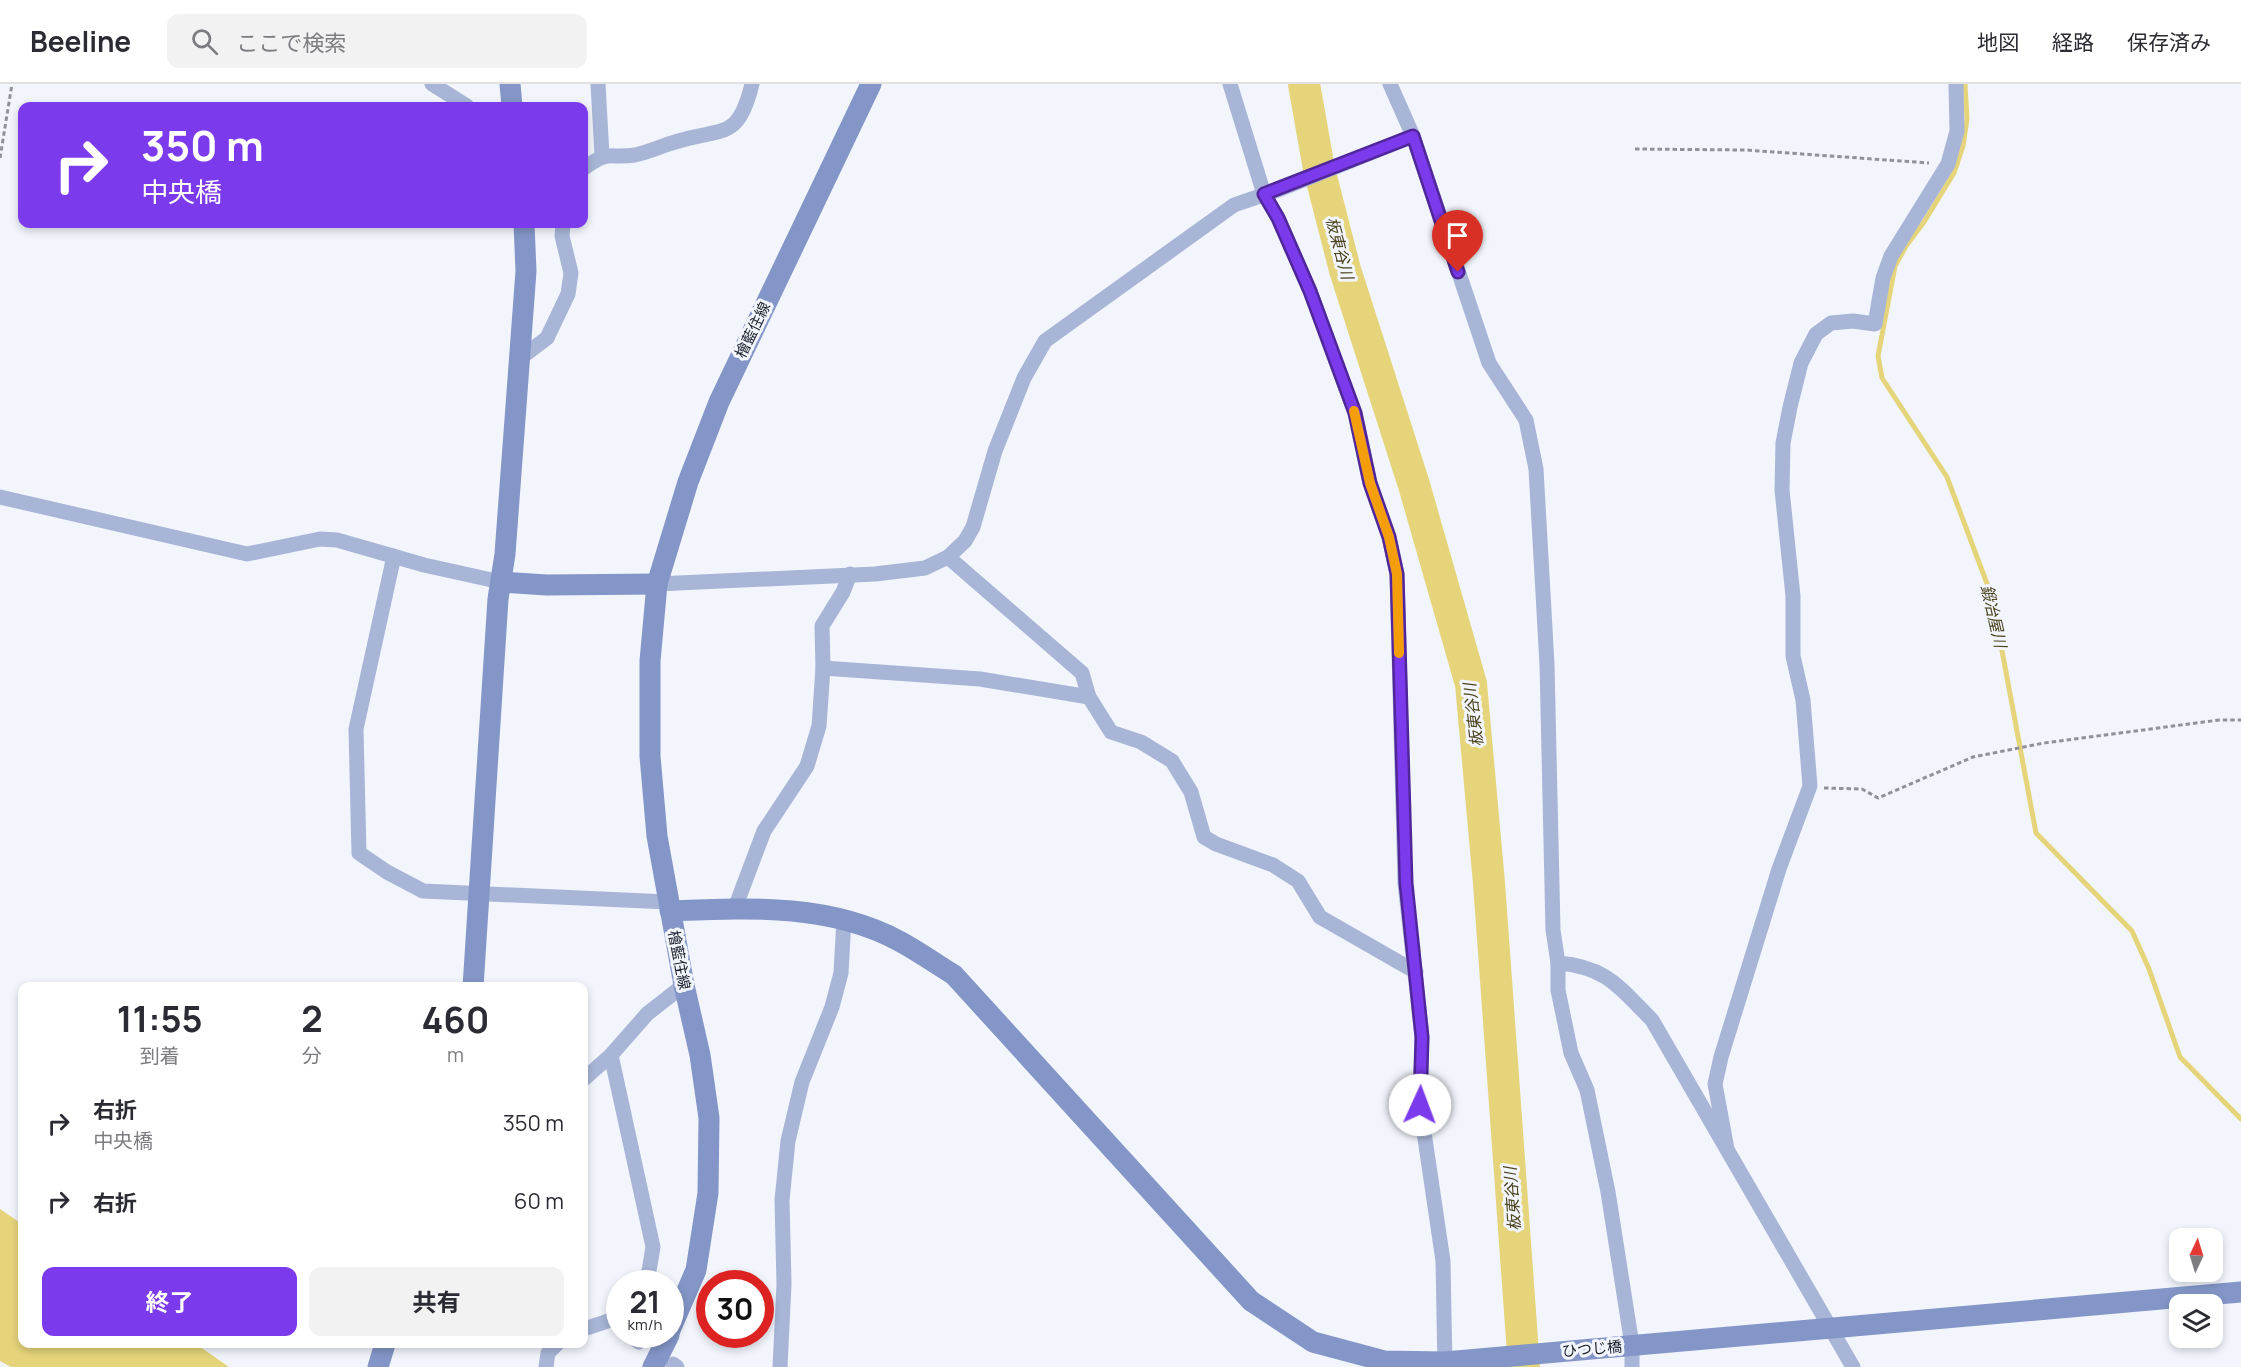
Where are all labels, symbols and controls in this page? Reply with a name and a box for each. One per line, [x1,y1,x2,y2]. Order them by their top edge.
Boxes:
search box [167,14,587,68]
text: Beeline [30,22,131,60]
icon: search [188,25,221,58]
text: ここで検索 [236,28,346,58]
text: 地図 [1977,28,2019,56]
text: 経路 [2052,28,2094,56]
text: 保存済み [2127,28,2211,56]
text: 350 m [141,116,264,174]
icon: right [42,126,120,204]
text: 中央橋 [141,173,222,210]
pin [1432,210,1483,272]
water label: 板東谷川 [1321,214,1359,284]
icon: arrive [1441,219,1474,252]
street label: 檜藍住線 [730,298,775,361]
water label: 鍛冶屋川 [1976,582,2012,652]
water label: 板東谷川 [1458,680,1488,748]
street label: 檜藍住線 [663,928,696,991]
text: 11:55 [117,994,203,1043]
text: 2 [301,994,323,1043]
text: 460 [421,995,489,1044]
text: m [447,1041,464,1068]
text: 到着 [140,1042,180,1069]
text: 分 [302,1042,322,1069]
position arrow [1388,1073,1452,1137]
text: 右折 [93,1095,137,1125]
icon: right [42,1107,75,1140]
text: 350 m [503,1108,564,1138]
text: 中央橋 [93,1127,153,1154]
water label: 板東谷川 [1499,1164,1525,1232]
icon: right [42,1185,75,1218]
text: 60 m [514,1186,564,1216]
text: 右折 [93,1188,137,1218]
north arrow [2169,1228,2223,1282]
map controls [2169,1228,2223,1348]
button: 終了 [42,1267,297,1336]
button: 共有 [309,1267,564,1336]
speed limit sign: 30 [696,1270,774,1348]
text: 21 [629,1281,661,1322]
button: layers [2169,1294,2223,1348]
text: km/h [628,1314,662,1335]
street label: ひつじ橋 [1561,1335,1623,1362]

